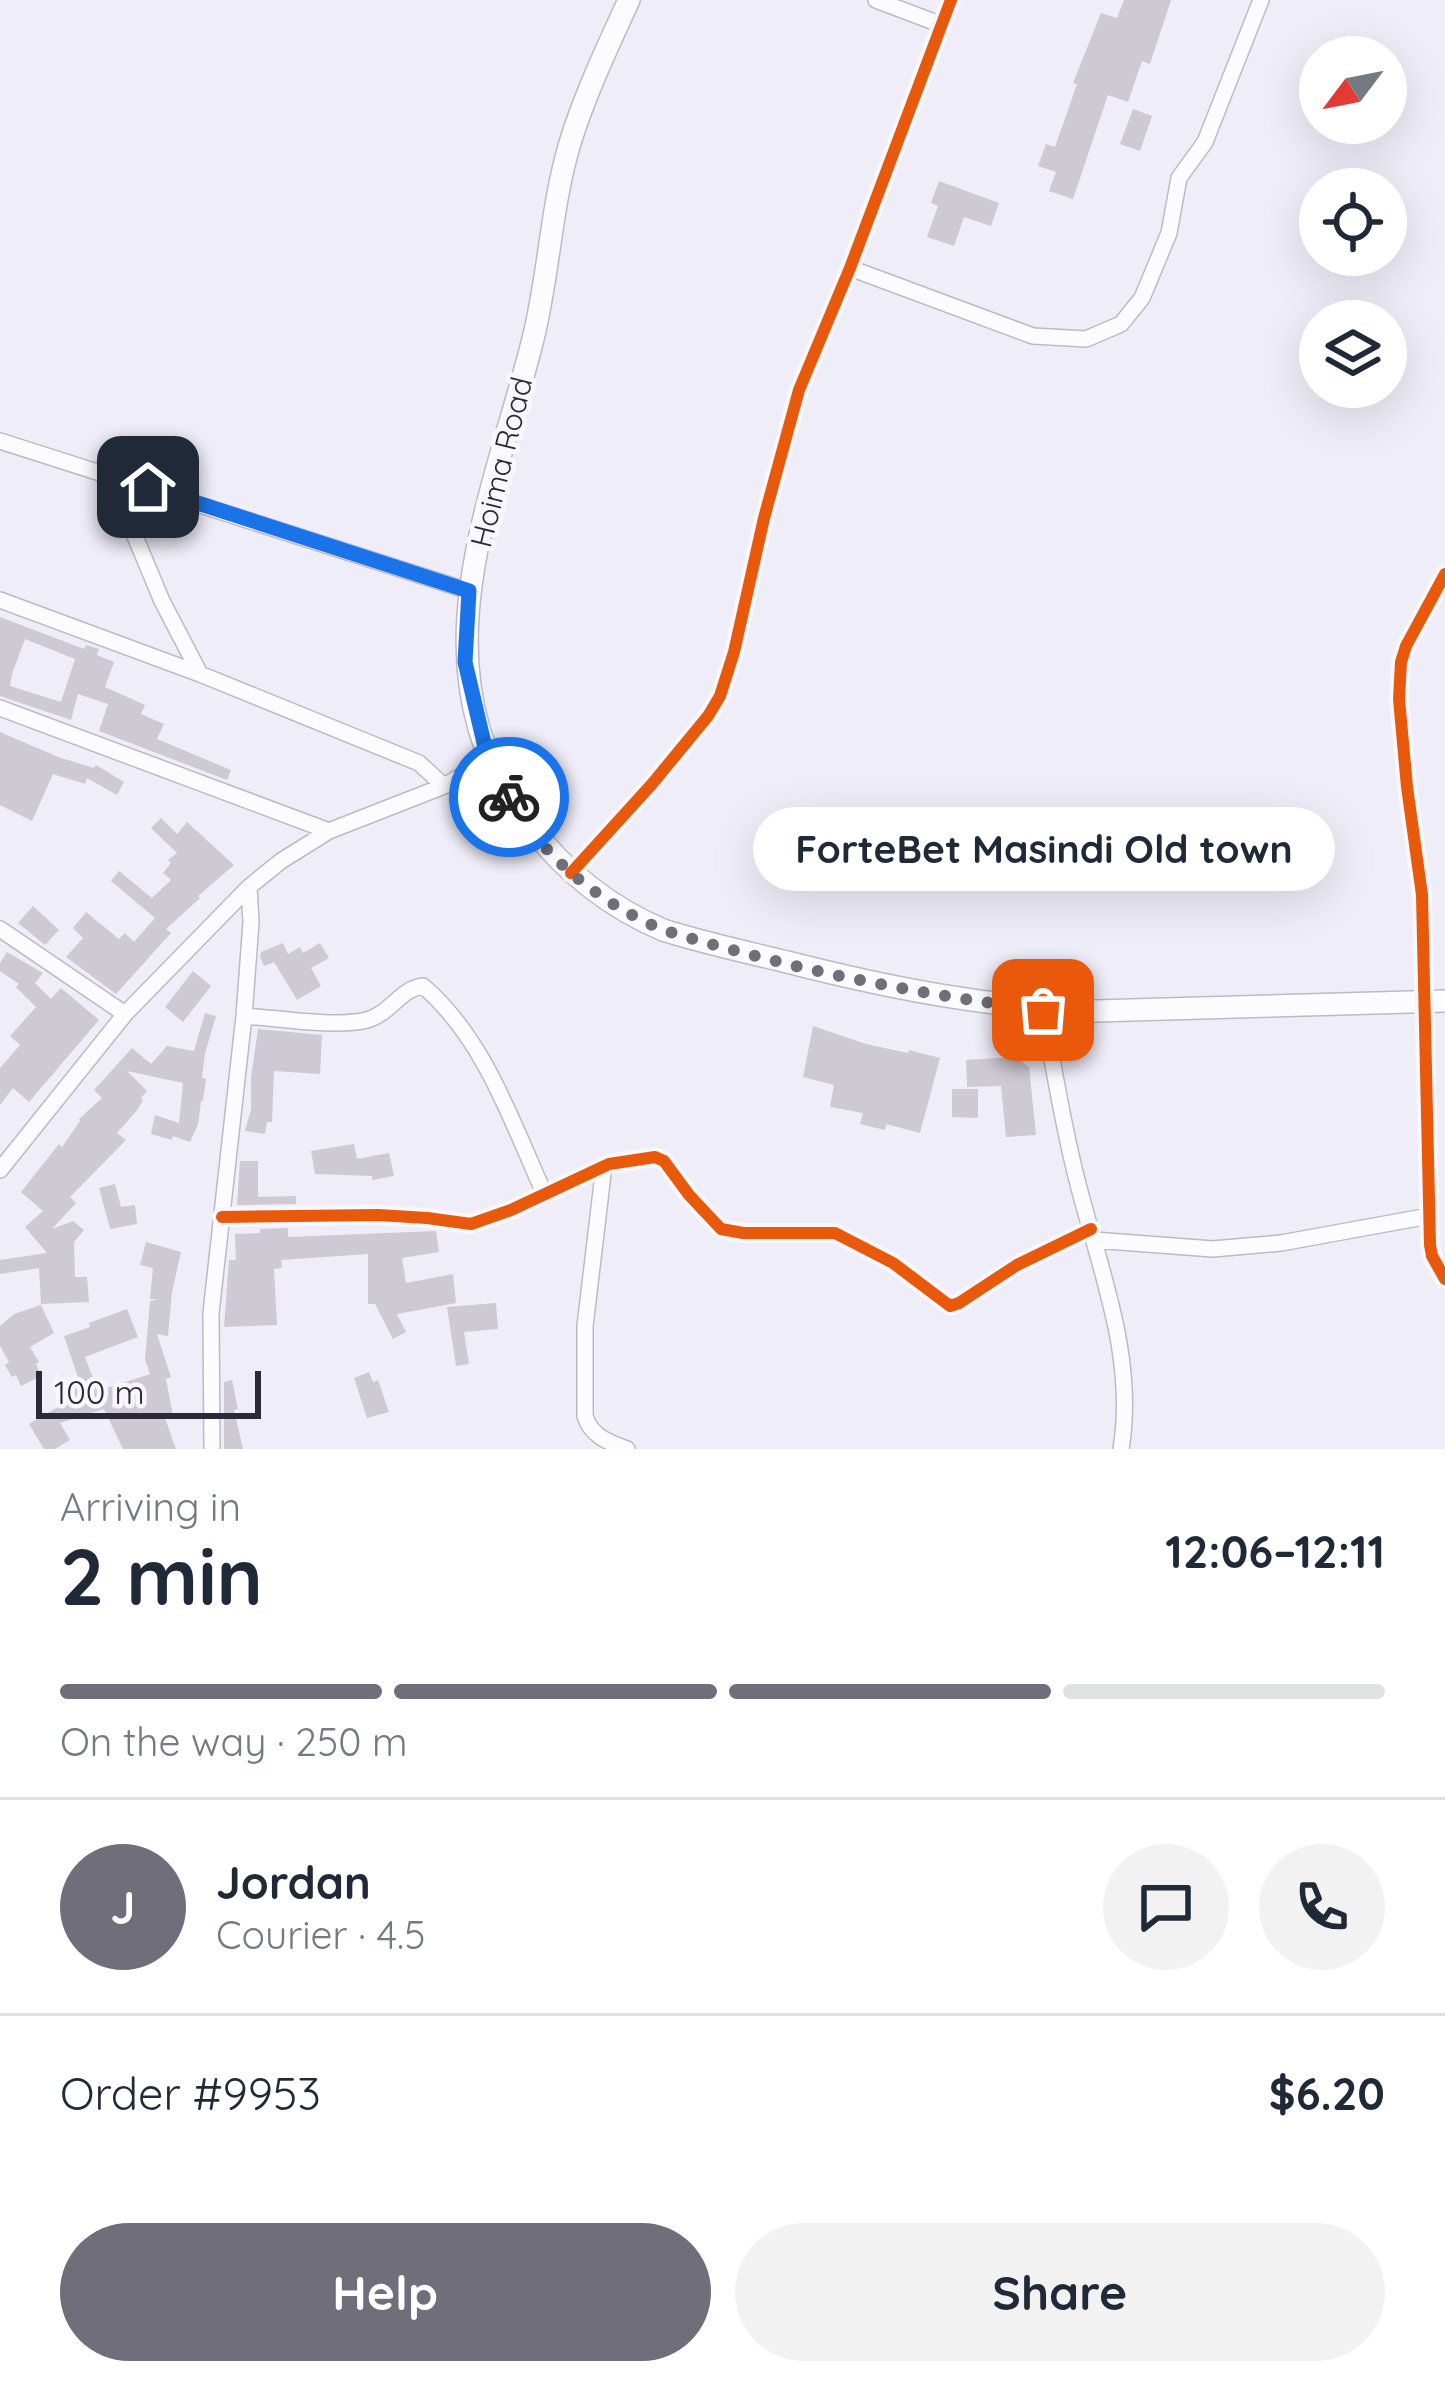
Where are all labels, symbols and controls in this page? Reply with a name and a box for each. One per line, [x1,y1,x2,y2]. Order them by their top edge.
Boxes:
north arrow [1299,36,1407,144]
map controls [1299,36,1407,408]
button: locate [1299,168,1407,276]
button: layers [1299,300,1407,408]
street label: Hoima Road [461,373,541,551]
pin [97,436,199,538]
icon: home [115,454,181,520]
courier [449,737,569,857]
icon: bike [476,764,542,830]
callout: ForteBet Masindi Old town [752,806,1334,890]
text: ForteBet Masindi Old town [795,824,1293,873]
pin [992,959,1094,1061]
icon: bag [1010,977,1076,1043]
scale bar [36,1365,261,1418]
text: 100 m [54,1371,145,1412]
text: Arriving in [60,1482,241,1531]
text: 12:06–12:11 [1165,1523,1385,1579]
text: 2 min [60,1527,263,1625]
text: On the way · 250 m [60,1717,408,1766]
button: chat [1103,1844,1229,1970]
button: phone [1259,1844,1385,1970]
text: Jordan [216,1854,371,1910]
text: J [111,1879,135,1935]
text: Courier · 4.5 [216,1910,425,1959]
text: Order #9953 [60,2065,321,2121]
text: $6.20 [1269,2065,1385,2121]
button: Help [60,2223,711,2361]
button: Share [735,2223,1385,2361]

